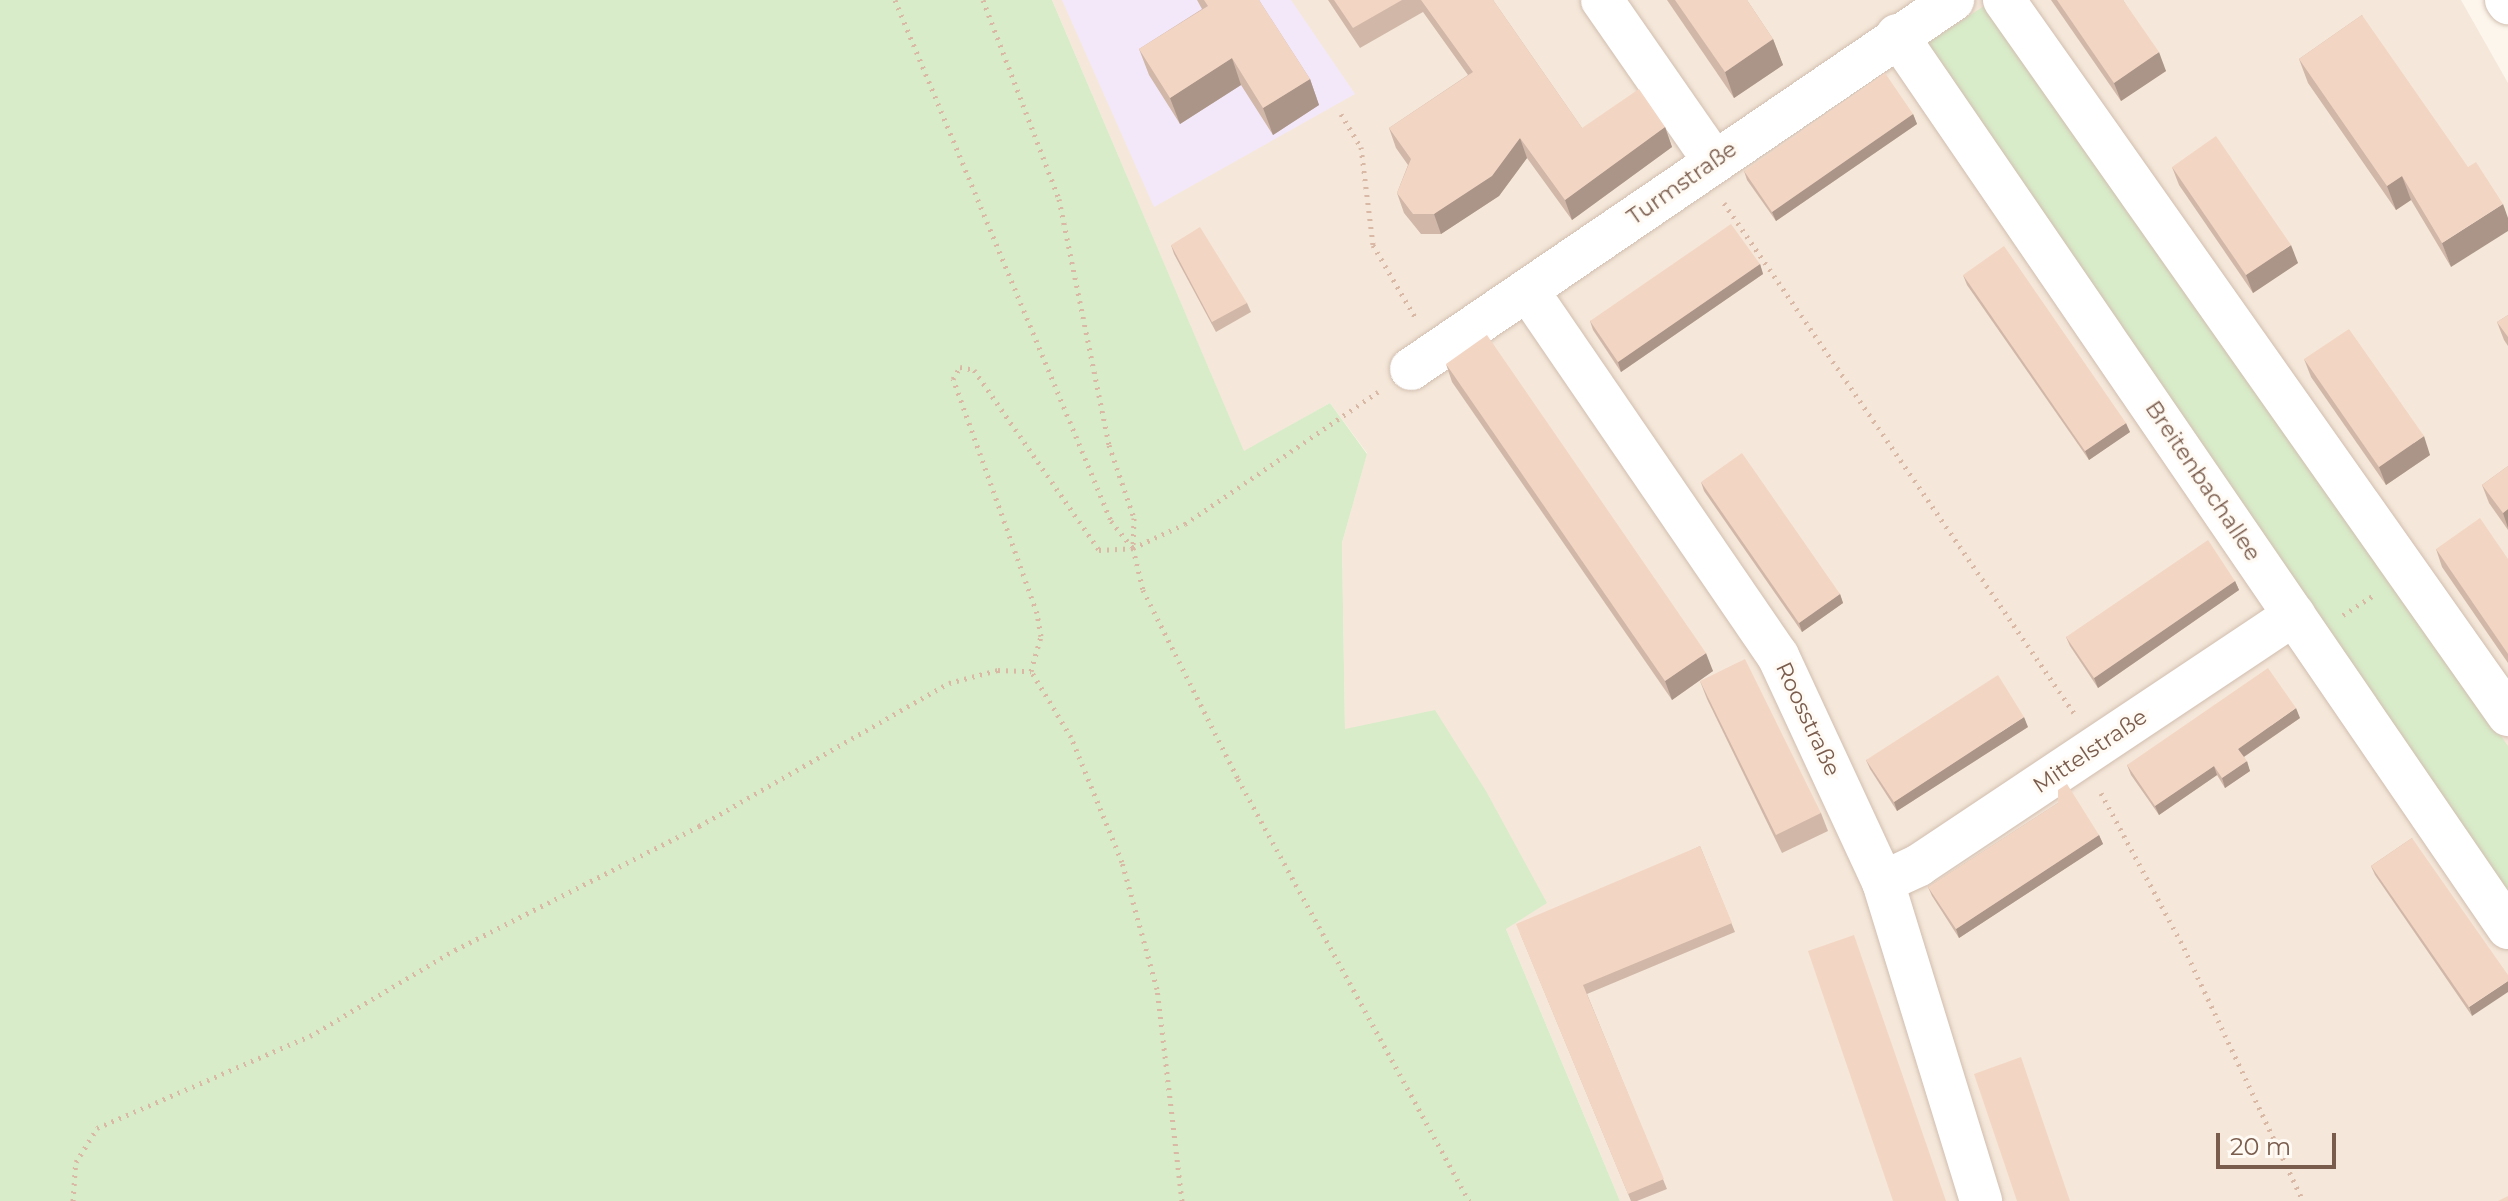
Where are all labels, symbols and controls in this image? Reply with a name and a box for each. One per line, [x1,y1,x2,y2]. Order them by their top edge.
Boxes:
street label: Turmstraße [1622,136,1742,230]
street label: Breitenbachallee [2140,396,2266,566]
street label: Roosstraße [1770,658,1846,780]
street label: Mittelstraße [2028,703,2152,799]
scale bar [2220,1117,2340,1167]
text: 20 m [2230,1132,2291,1161]

